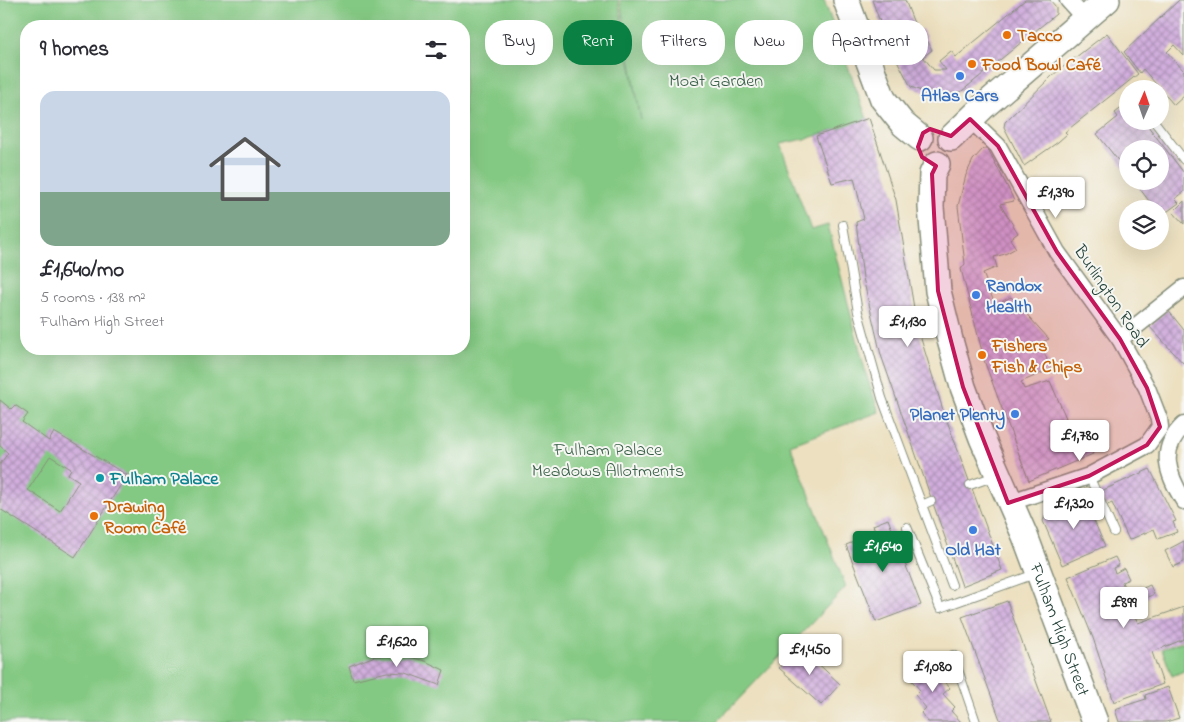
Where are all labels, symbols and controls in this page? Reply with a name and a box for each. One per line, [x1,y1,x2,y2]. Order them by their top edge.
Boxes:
chip: Buy [485,20,553,65]
chip: Rent [563,20,632,65]
chip: Filters [642,20,725,65]
chip: New [735,20,803,65]
chip: Apartment [813,20,928,65]
place label: Tacco [1017,24,1062,50]
marker: Tacco [1001,29,1013,41]
text: 9 homes [40,35,109,65]
icon: filters [422,36,450,64]
place label: Food Bowl Café [981,53,1102,79]
marker: Food Bowl Café [966,58,978,70]
park label: Moat Garden [669,69,763,95]
marker: Atlas Cars [954,70,966,82]
north arrow [1119,80,1169,130]
map controls [1119,80,1169,250]
place label: Atlas Cars [921,84,999,110]
icon: home [200,124,290,214]
button: locate [1119,140,1169,190]
pin: £1,390 [1015,176,1097,219]
text: £1,390 [1038,181,1074,205]
button: layers [1119,200,1169,250]
street label: Burlington Road [1065,240,1154,354]
text: £1,640/mo [40,256,124,286]
place label: Randox Health [986,274,1042,321]
text: 5 rooms · 138 m² [40,286,146,310]
marker: Randox Health [970,289,982,301]
pin: £1,130 [867,306,949,348]
text: Fulham High Street [40,310,164,334]
text: £1,130 [890,310,926,334]
place label: Fishers Fish & Chips [991,334,1082,381]
marker: Fishers Fish & Chips [976,349,988,361]
place label: Planet Plenty [910,403,1005,430]
marker: Planet Plenty [1009,408,1021,420]
pin: £1,780 [1039,420,1121,462]
text: £1,780 [1061,424,1099,448]
park label: Fulham Palace Meadows Allotments [532,438,684,485]
place label: Fulham Palace [109,467,219,493]
marker: Fulham Palace [94,472,106,484]
pin: £1,320 [1033,488,1115,530]
text: £1,320 [1054,492,1094,516]
place label: Drawing Room Café [103,495,187,542]
marker: Drawing Room Café [88,510,100,522]
marker: Old Hat [967,524,979,536]
pin: £1,640 [842,530,924,573]
text: £1,640 [864,535,902,559]
place label: Old Hat [945,538,1002,564]
street label: Fulham High Street [1021,559,1095,700]
pin: £899 [1094,586,1154,629]
text: £899 [1111,591,1137,615]
pin: £1,620 [356,626,438,668]
text: £1,620 [377,630,417,654]
pin: £1,450 [769,634,851,676]
text: £1,450 [790,638,830,662]
pin: £1,080 [892,650,974,693]
text: £1,080 [914,655,952,679]

